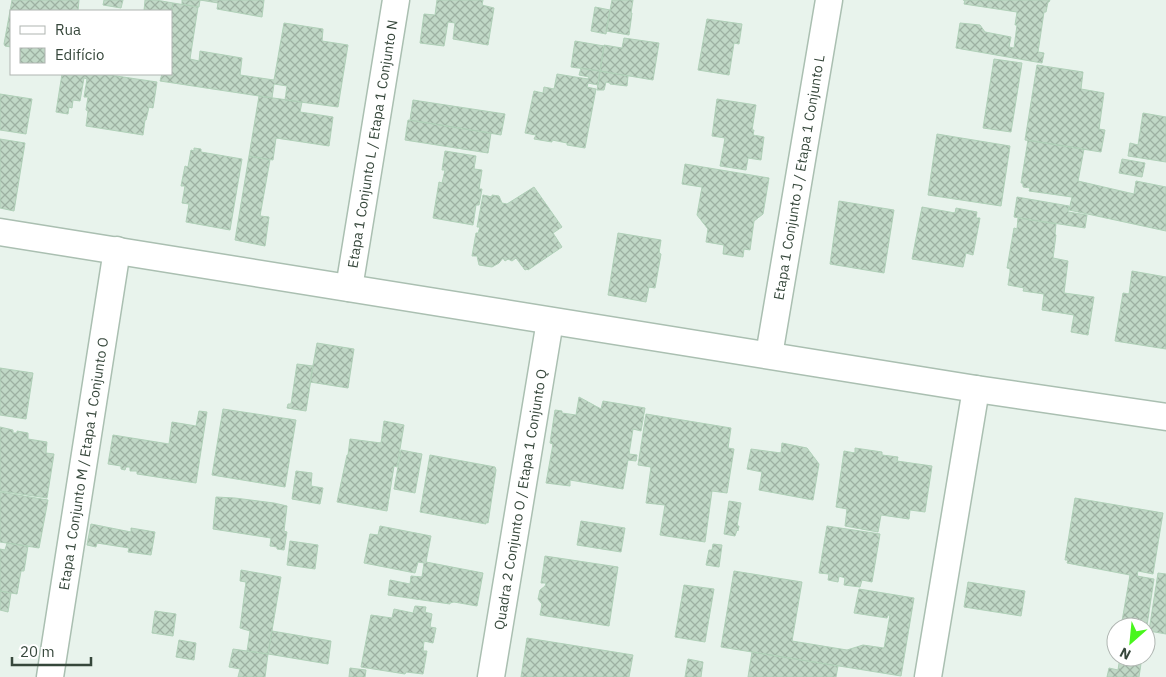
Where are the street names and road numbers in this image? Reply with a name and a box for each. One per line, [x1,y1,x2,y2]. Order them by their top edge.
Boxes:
street label: Etapa 1 Conjunto L / Etapa 1 Conjunto N [343,18,402,269]
street label: Etapa 1 Conjunto J / Etapa 1 Conjunto L [769,54,829,301]
street label: Etapa 1 Conjunto M / Etapa 1 Conjunto O [55,336,112,591]
street label: Quadra 2 Conjunto O / Etapa 1 Conjunto Q [490,368,551,631]

